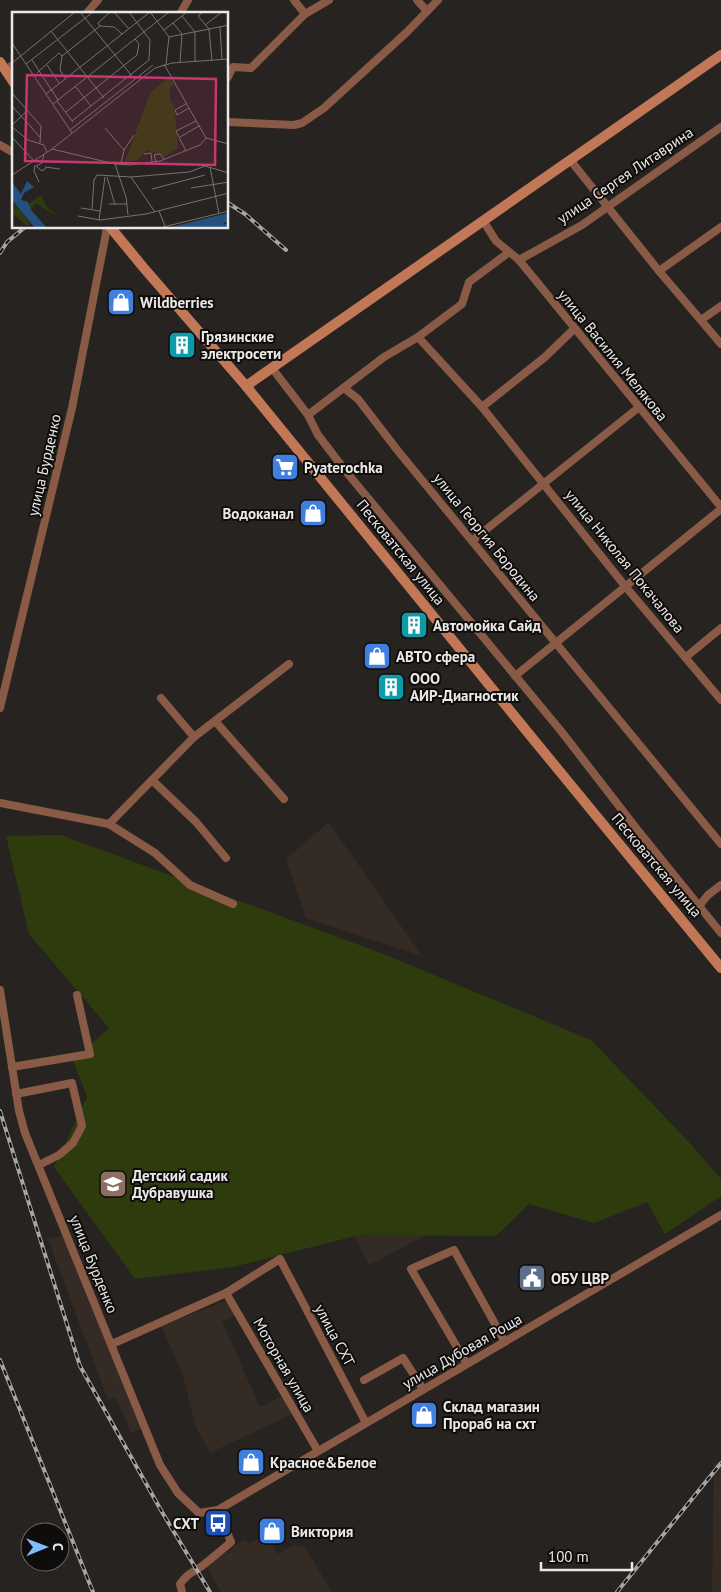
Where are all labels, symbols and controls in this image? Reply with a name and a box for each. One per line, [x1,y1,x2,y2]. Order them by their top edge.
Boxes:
inset map [12,12,229,229]
street label: улица Сергея Литаврина [553,122,697,228]
street label: улица Василия Мелякова [554,285,672,425]
shop icon: Wildberries [106,287,136,317]
place label: Wildberries [140,293,214,312]
place label: Грязинские электросети [201,327,281,363]
building icon: Грязинские электросети [167,330,197,360]
street label: улица Бурденко [23,412,65,518]
supermarket icon: Pyaterochka [270,452,300,482]
place label: Pyaterochka [304,458,383,477]
street label: улица Георгия Бородина [429,469,545,605]
street label: улица Николая Покачалова [561,485,689,637]
street label: Песковатская улица [353,495,449,609]
shop icon: Водоканал [298,498,328,528]
place label: Водоканал [223,504,294,523]
building icon: Автомойка Сайд [399,610,429,640]
place label: Автомойка Сайд [433,616,541,635]
shop icon: АВТО сфера [362,641,392,671]
place label: АВТО сфера [396,647,475,666]
place label: ООО АИР-Диагностик [410,669,519,705]
building icon: ООО АИР-Диагностик [376,672,406,702]
street label: Песковатская улица [608,809,706,921]
place label: Детский садик Дубравушка [132,1166,228,1202]
school or university icon: Детский садик Дубравушка [98,1169,128,1199]
street label: улица Бурденко [66,1212,122,1316]
public building icon: ОБУ ЦВР [517,1263,547,1293]
place label: ОБУ ЦВР [551,1269,610,1288]
street label: улица СХТ [311,1301,360,1370]
street label: улица Дубовая Роща [399,1309,525,1393]
street label: Моторная улица [249,1314,319,1416]
place label: Склад магазин Прораб на схт [443,1397,540,1433]
shop icon: Склад магазин Прораб на схт [409,1400,439,1430]
shop icon: Красное&Белое [236,1447,266,1477]
place label: Красное&Белое [270,1453,377,1472]
bus stop icon: СХТ [203,1508,233,1538]
place label: СХТ [173,1514,199,1533]
shop icon: Виктория [257,1516,287,1546]
north arrow [20,1522,70,1572]
place label: Виктория [291,1522,353,1541]
scale bar [541,1540,632,1572]
text: С [49,1543,67,1551]
text: 100 m [548,1547,589,1566]

